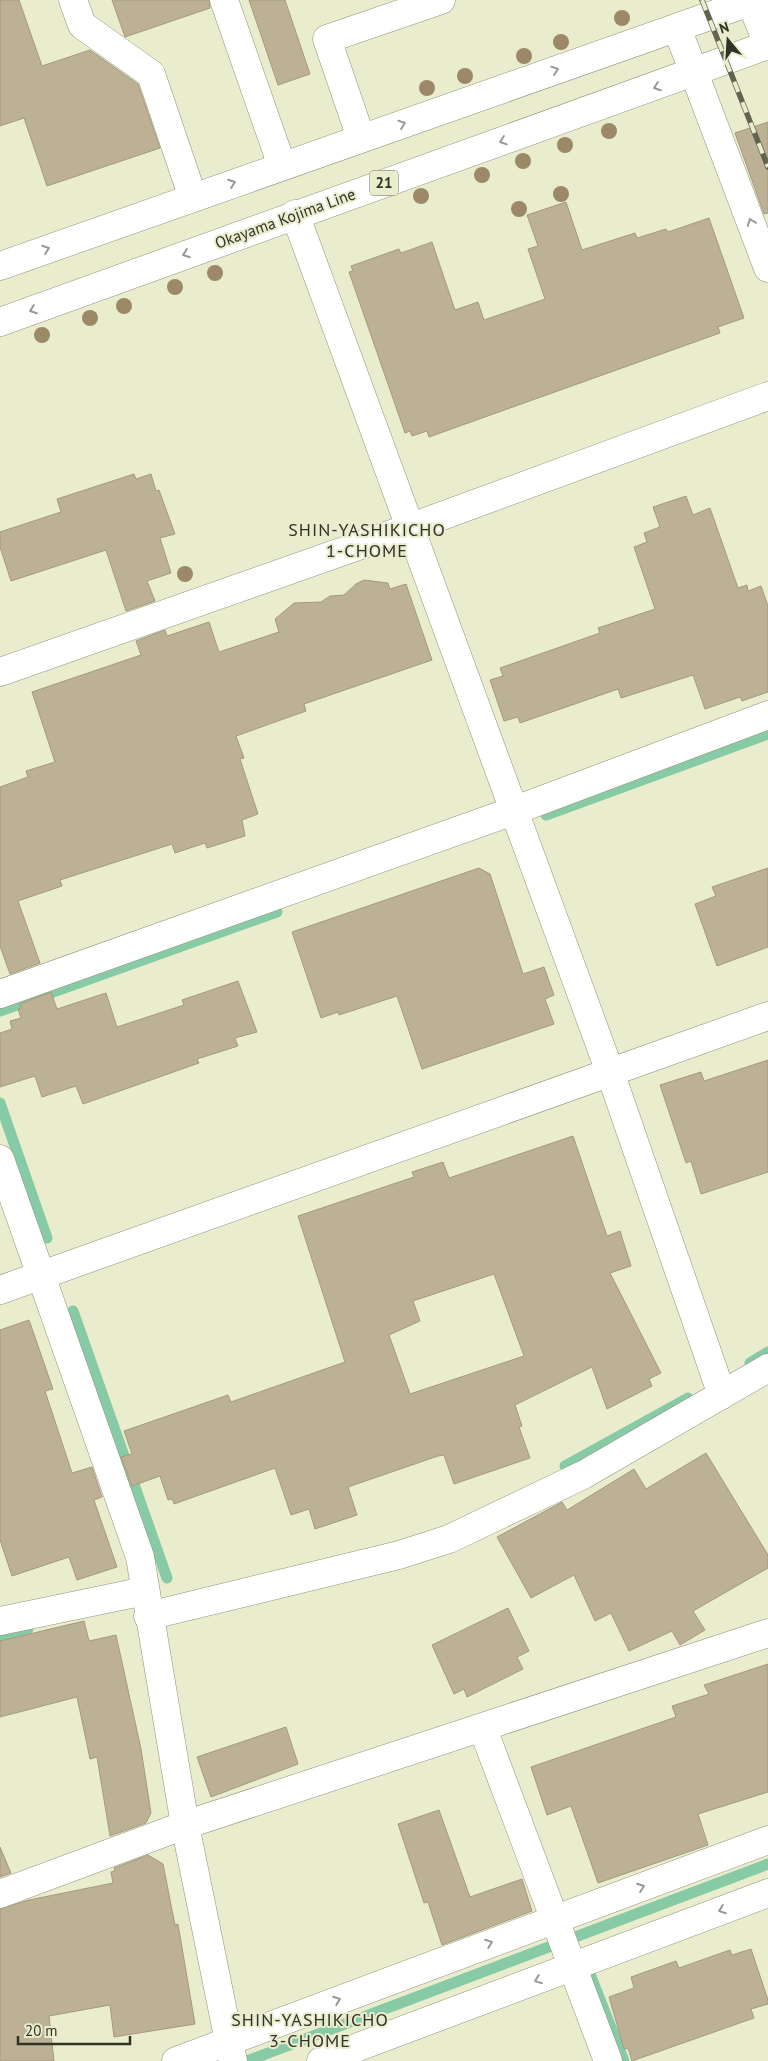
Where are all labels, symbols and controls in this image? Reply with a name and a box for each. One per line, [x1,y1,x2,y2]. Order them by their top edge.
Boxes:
north arrow [703,15,753,65]
text: N [717,18,731,38]
one-way arrow [551,66,559,76]
one-way arrow [653,81,661,91]
one-way arrow [397,120,406,130]
one-way arrow [500,135,508,145]
road number: 21 [370,170,398,196]
one-way arrow [227,179,236,189]
street label: Okayama Kojima Line [212,183,358,253]
one-way arrow [747,218,757,227]
one-way arrow [41,245,50,255]
one-way arrow [182,248,190,258]
one-way arrow [29,304,38,314]
district label: SHIN-YASHIKICHO 1-CHOME [288,518,446,562]
one-way arrow [636,1882,645,1893]
one-way arrow [719,1904,727,1914]
one-way arrow [484,1939,492,1949]
one-way arrow [534,1974,542,1984]
one-way arrow [332,1996,340,2006]
district label: SHIN-YASHIKICHO 3-CHOME [231,2008,389,2052]
scale bar [18,2014,130,2046]
text: 20 m [25,2021,58,2040]

